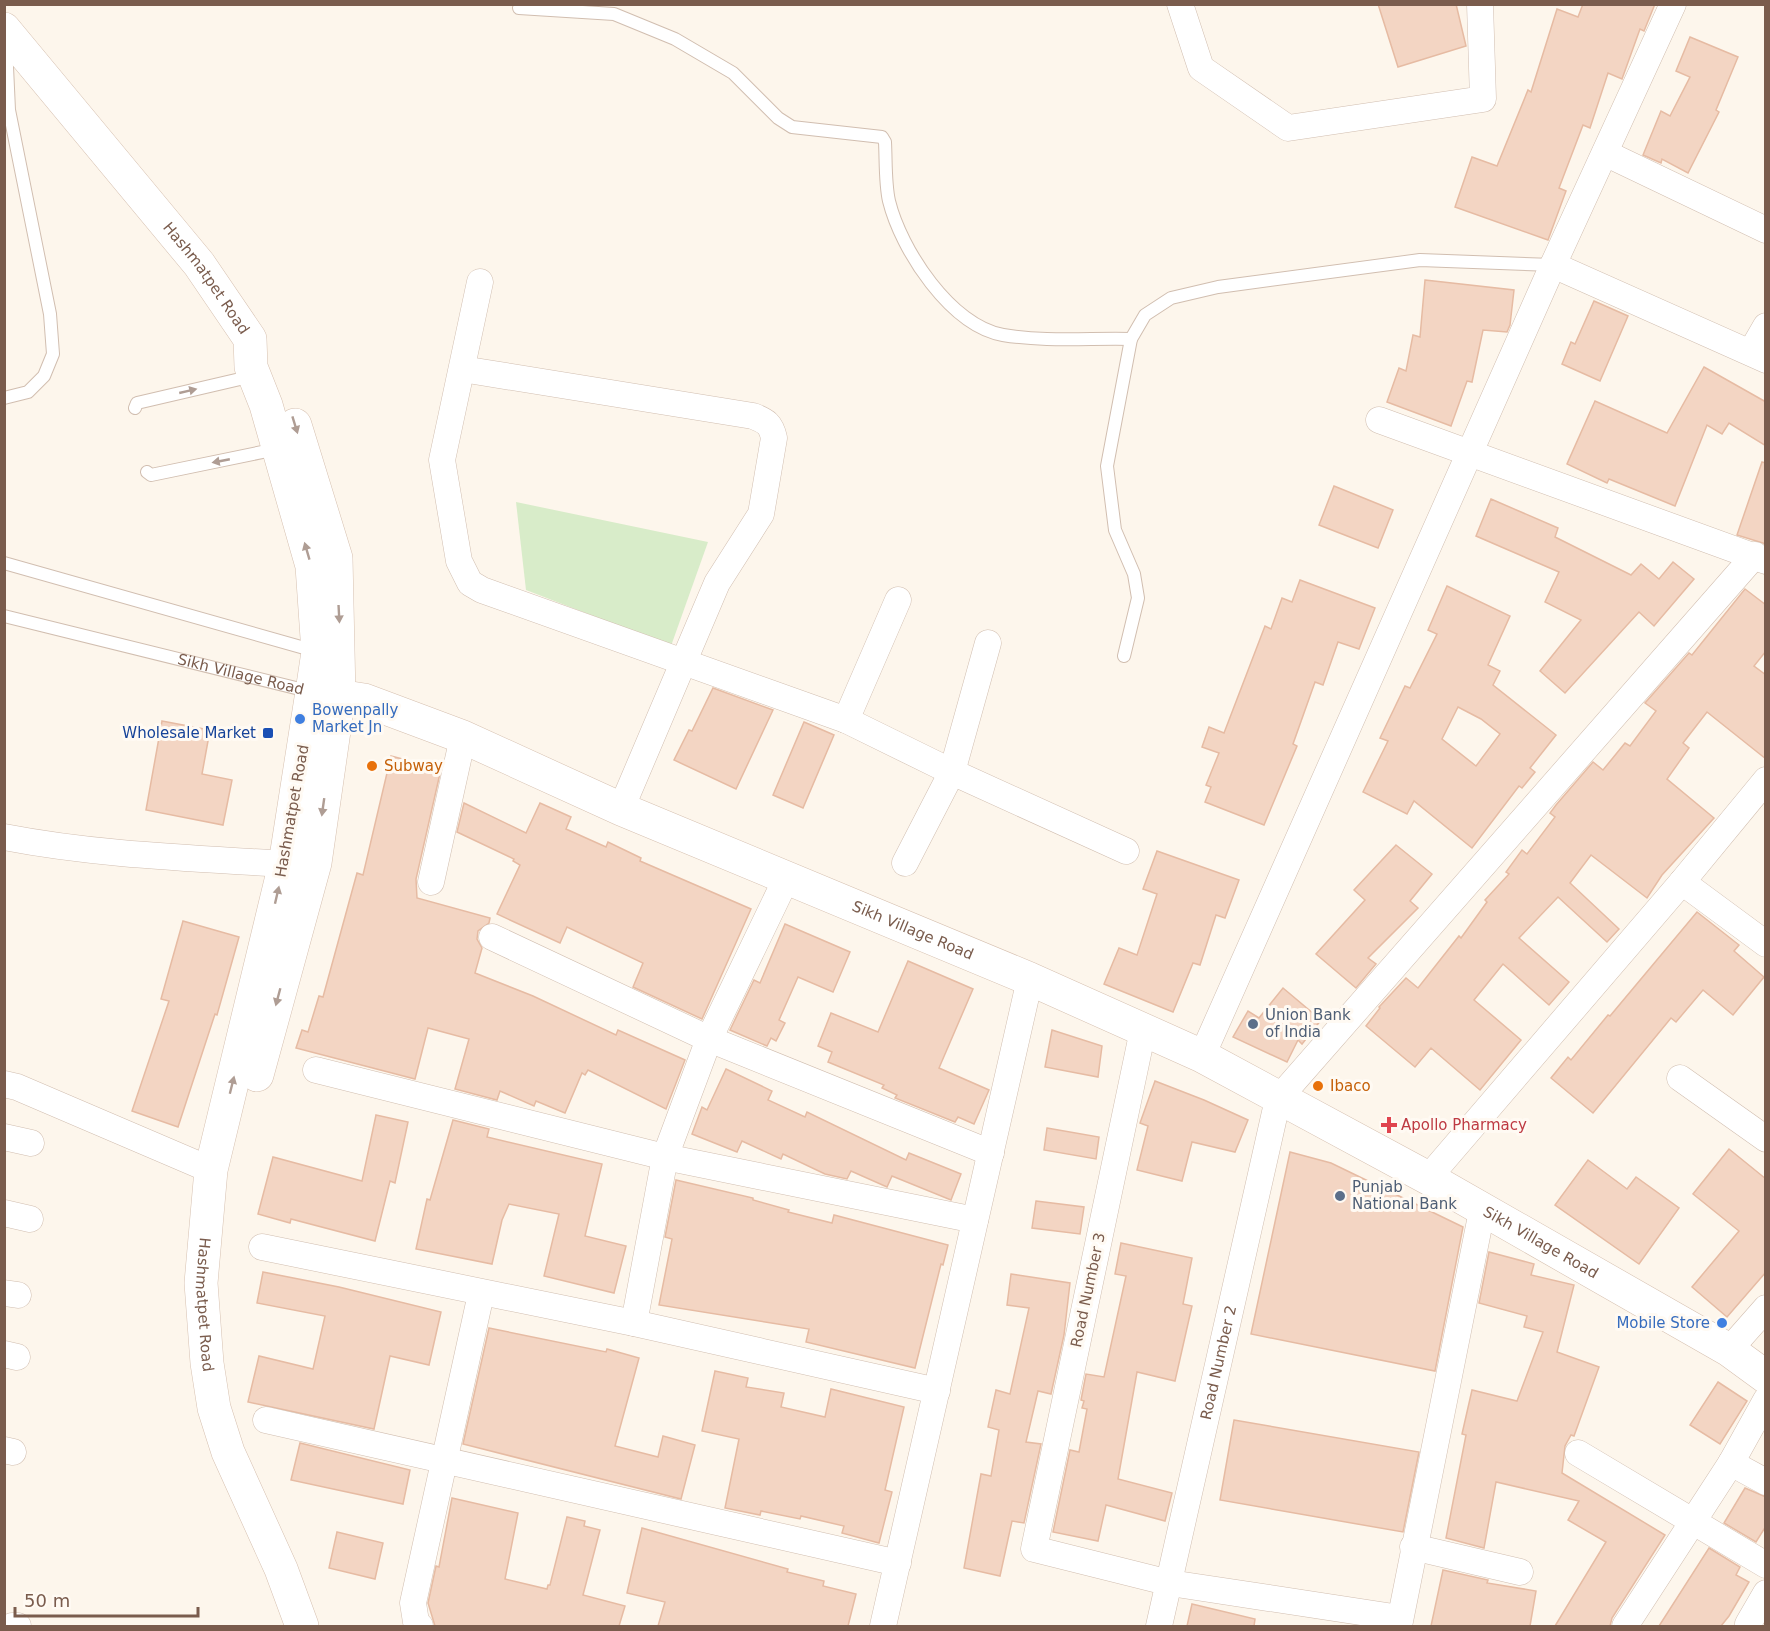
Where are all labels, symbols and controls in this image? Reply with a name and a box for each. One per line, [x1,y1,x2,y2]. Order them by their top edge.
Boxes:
street label: Hashmatpet Road [159,218,253,338]
one-way arrow [179,386,198,395]
one-way arrow [290,416,300,434]
one-way arrow [212,457,231,466]
one-way arrow [302,541,312,560]
one-way arrow [334,604,343,623]
street label: Sikh Village Road [176,650,306,699]
place label: Bowenpally Market Jn [312,701,399,736]
marker: Bowenpally Market Jn [293,712,307,726]
place label: Wholesale Market [122,724,256,742]
marker: Wholesale Market [261,726,275,740]
street label: Hashmatpet Road [271,743,313,879]
place label: Subway [384,757,443,775]
marker: Subway [365,759,379,773]
one-way arrow [318,798,327,817]
one-way arrow [273,886,283,905]
street label: Sikh Village Road [850,897,976,963]
one-way arrow [273,988,282,1006]
place label: Union Bank of India [1265,1006,1351,1041]
marker: Union Bank of India [1246,1017,1260,1031]
one-way arrow [227,1076,237,1094]
place label: Ibaco [1330,1077,1371,1095]
marker: Ibaco [1311,1079,1325,1093]
place label: Apollo Pharmacy [1401,1116,1527,1134]
marker: Apollo Pharmacy [1382,1118,1396,1132]
place label: Punjab National Bank [1352,1178,1457,1213]
marker: Punjab National Bank [1333,1189,1347,1203]
street label: Sikh Village Road [1480,1202,1601,1282]
street label: Road Number 3 [1067,1231,1109,1349]
street label: Hashmatpet Road [191,1237,217,1373]
street label: Road Number 2 [1197,1304,1240,1422]
place label: Mobile Store [1616,1314,1710,1332]
marker: Mobile Store [1715,1316,1729,1330]
scale bar [15,1580,198,1618]
text: 50 m [24,1590,70,1611]

